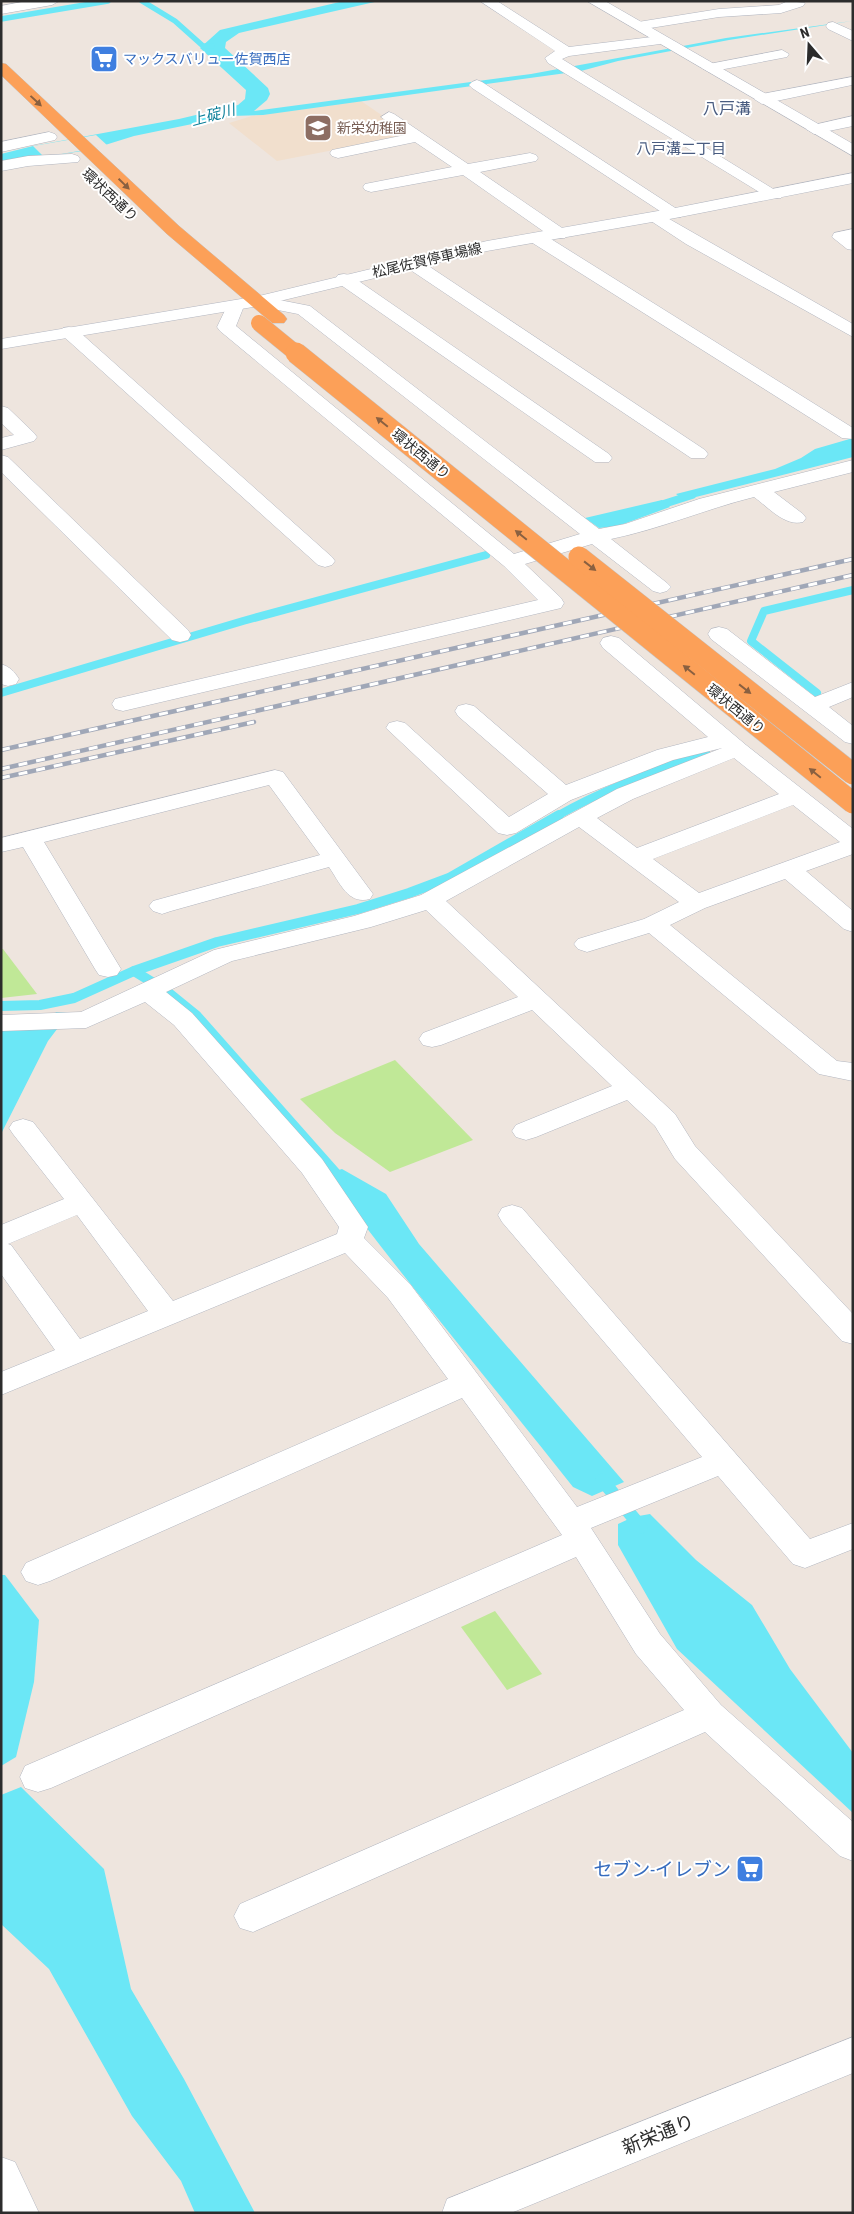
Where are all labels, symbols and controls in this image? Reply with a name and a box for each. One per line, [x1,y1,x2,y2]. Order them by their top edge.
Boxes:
north arrow [784,20,834,70]
text: N [798,24,811,42]
supermarket icon: マックスバリュー佐賀西店 [89,44,119,74]
place label: マックスバリュー佐賀西店 [123,51,291,67]
one-way arrow [30,95,42,107]
district label: 八戸溝 [703,99,751,118]
water label: 上碇川 [189,100,239,130]
school or university icon: 新栄幼稚園 [303,113,333,143]
place label: 新栄幼稚園 [337,120,407,136]
district label: 八戸溝二丁目 [636,140,726,158]
street label: 環状西通り [79,165,141,225]
one-way arrow [118,178,130,190]
street label: 松尾佐賀停車場線 [371,240,483,280]
one-way arrow [375,416,388,427]
street label: 環状西通り [389,426,453,482]
one-way arrow [515,530,528,541]
one-way arrow [583,561,596,572]
one-way arrow [682,665,695,676]
street label: 環状西通り [704,681,768,737]
one-way arrow [738,683,751,694]
one-way arrow [809,767,822,778]
supermarket icon: セブン-イレブン [735,1854,765,1884]
place label: セブン-イレブン [593,1858,731,1881]
street label: 新栄通り [619,2110,698,2159]

